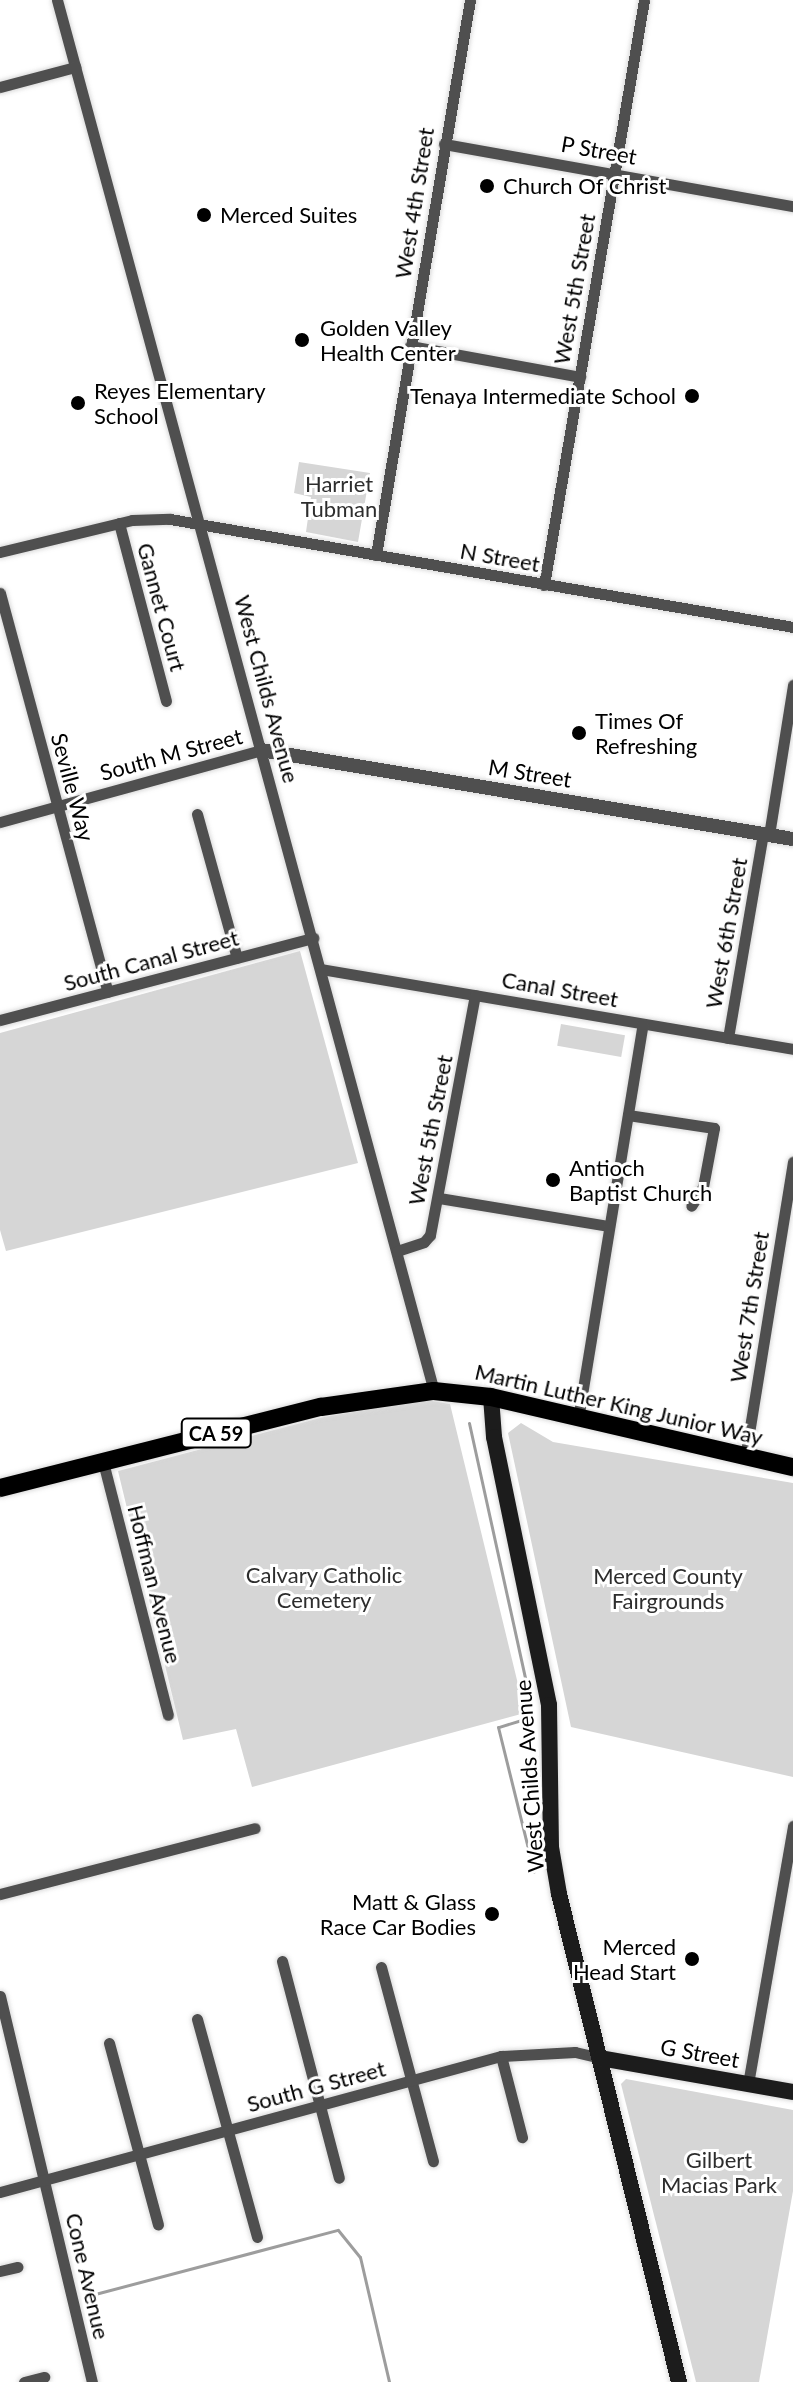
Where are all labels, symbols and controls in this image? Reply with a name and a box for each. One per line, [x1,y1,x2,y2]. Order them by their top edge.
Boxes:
street label: West 4th Street [389,126,439,280]
street label: P Street [559,130,639,170]
place label: Church Of Christ [503,173,667,199]
marker: Church Of Christ [478,177,496,195]
place label: Merced Suites [220,202,357,228]
marker: Merced Suites [195,206,213,224]
street label: West 5th Street [548,212,600,366]
place label: Golden Valley Health Center [320,314,456,366]
marker: Golden Valley Health Center [291,329,313,351]
place label: Reyes Elementary School [94,377,266,428]
place label: Tenaya Intermediate School [410,383,676,409]
marker: Tenaya Intermediate School [683,387,701,405]
marker: Reyes Elementary School [69,394,87,412]
park label: Harriet Tubman [301,470,377,522]
street label: N Street [458,537,542,577]
street label: Gannet Court [132,540,192,674]
street label: West Childs Avenue [229,592,305,786]
place label: Times Of Refreshing [595,707,697,758]
street label: South M Street [97,722,245,786]
marker: Times Of Refreshing [570,724,588,742]
street label: Seville Way [46,730,100,844]
street label: M Street [486,753,574,793]
street label: West 6th Street [700,856,752,1010]
street label: South Canal Street [61,924,241,996]
street label: Canal Street [500,966,620,1012]
street label: West 5th Street [402,1053,458,1207]
place label: Antioch Baptist Church [569,1154,712,1206]
marker: Antioch Baptist Church [544,1171,562,1189]
street label: West 7th Street [724,1230,774,1384]
street label: Martin Luther King Junior Way [472,1358,766,1450]
road number: CA 59 [180,1417,252,1449]
street label: Hoffman Avenue [122,1502,188,1666]
park label: Calvary Catholic Cemetery [246,1561,402,1612]
park label: Merced County Fairgrounds [593,1562,743,1614]
street label: West Childs Avenue [509,1678,549,1874]
place label: Matt & Glass Race Car Bodies [319,1888,476,1940]
marker: Matt & Glass Race Car Bodies [483,1905,501,1923]
place label: Merced Head Start [573,1933,676,1984]
marker: Merced Head Start [683,1950,701,1968]
street label: G Street [658,2033,742,2073]
street label: South G Street [244,2055,388,2117]
park label: Gilbert Macias Park [661,2146,777,2198]
street label: Cone Avenue [61,2210,115,2342]

